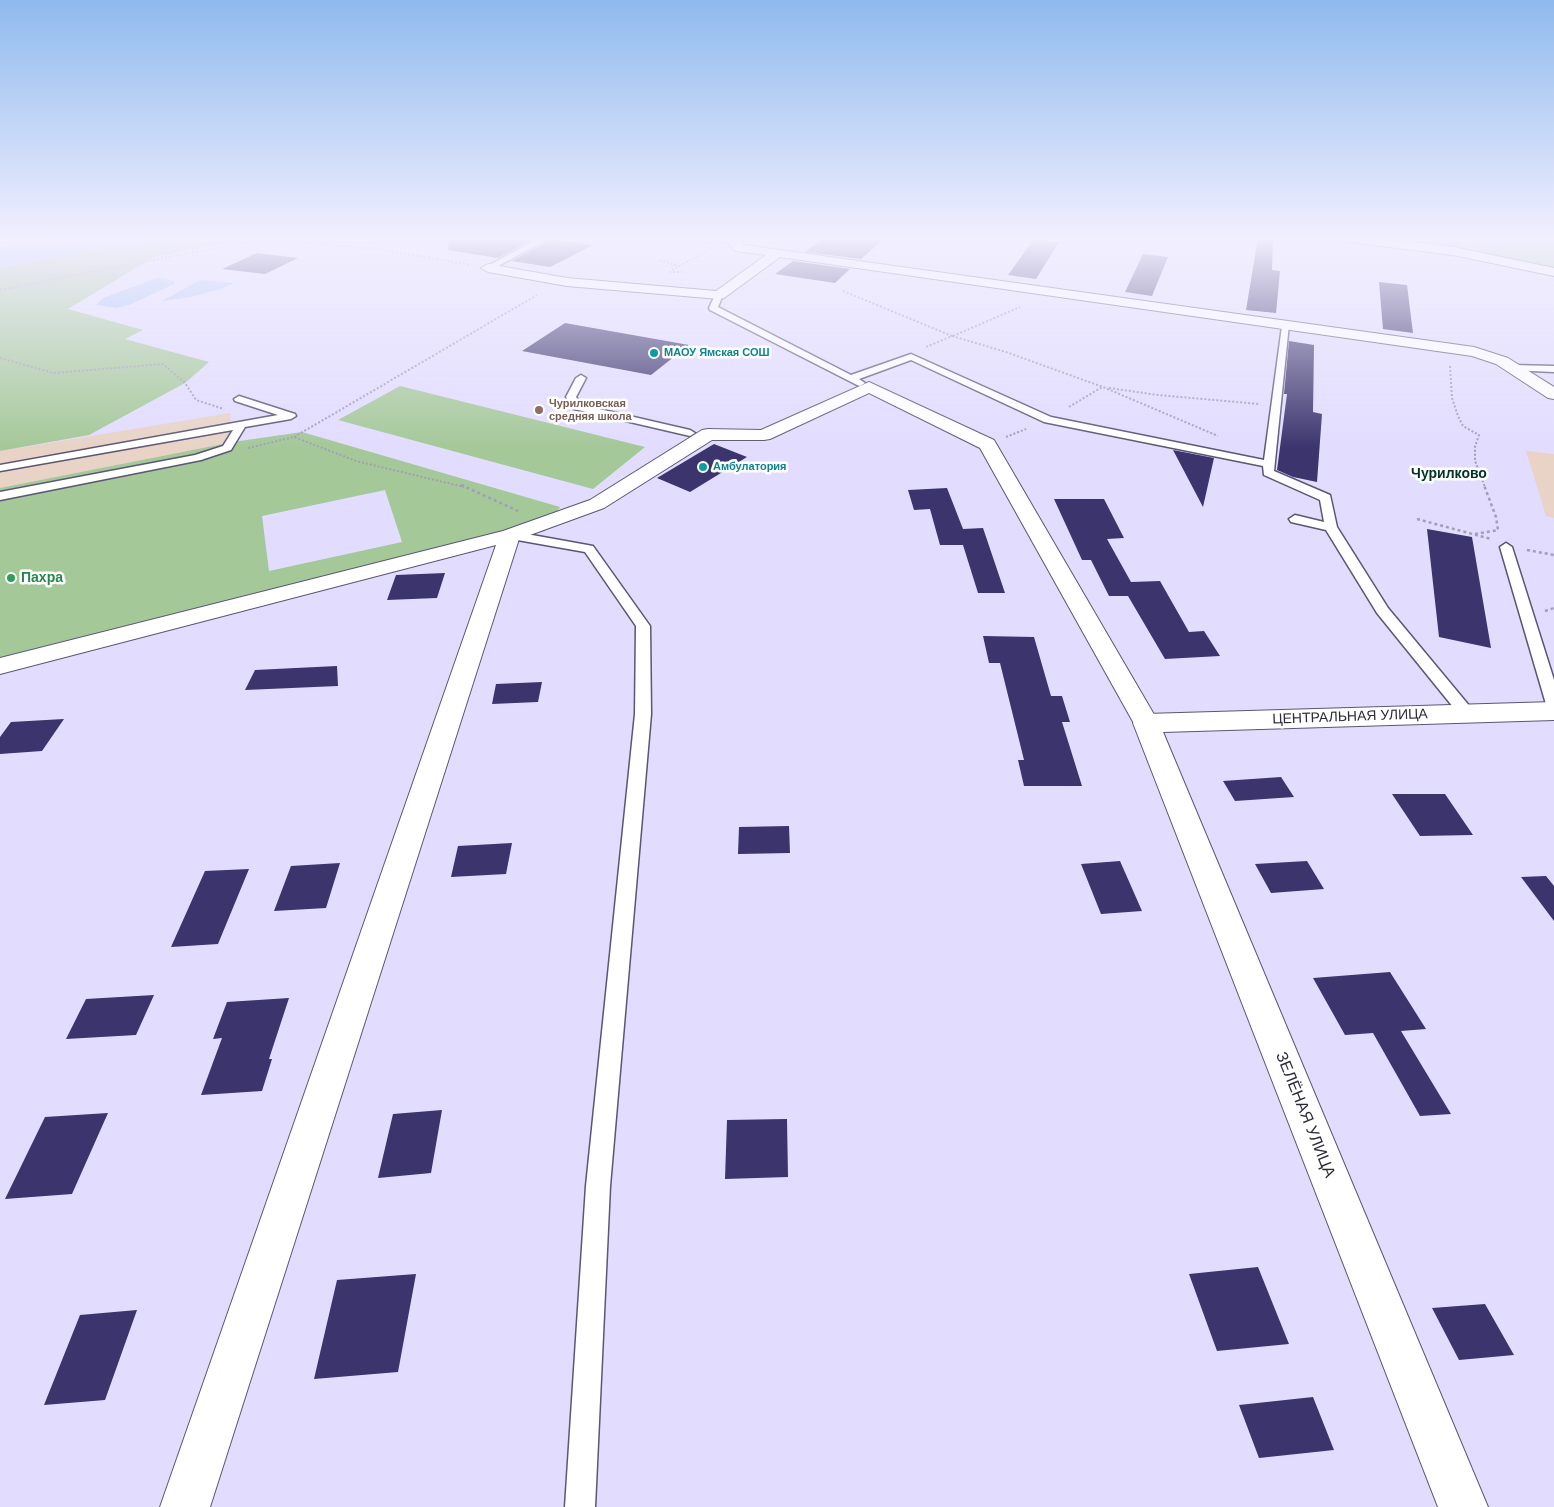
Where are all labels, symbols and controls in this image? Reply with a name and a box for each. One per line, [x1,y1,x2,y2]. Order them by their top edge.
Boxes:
place label: МАОУ Ямская СОШ [664,346,770,360]
marker: МАОУ Ямская СОШ [648,347,660,359]
place label: Чурилковская средняя школа [549,397,632,423]
marker: Чурилковская средняя школа [533,404,545,416]
place label: Амбулатория [713,460,787,474]
marker: Амбулатория [697,461,709,473]
district label: Чурилково [1411,466,1487,482]
place label: Пахра [21,570,63,586]
marker: Пахра [5,572,17,584]
street label: ЦЕНТРАЛЬНАЯ УЛИЦА [1272,706,1428,728]
street label: ЗЕЛЁНАЯ УЛИЦА [1271,1049,1339,1181]

